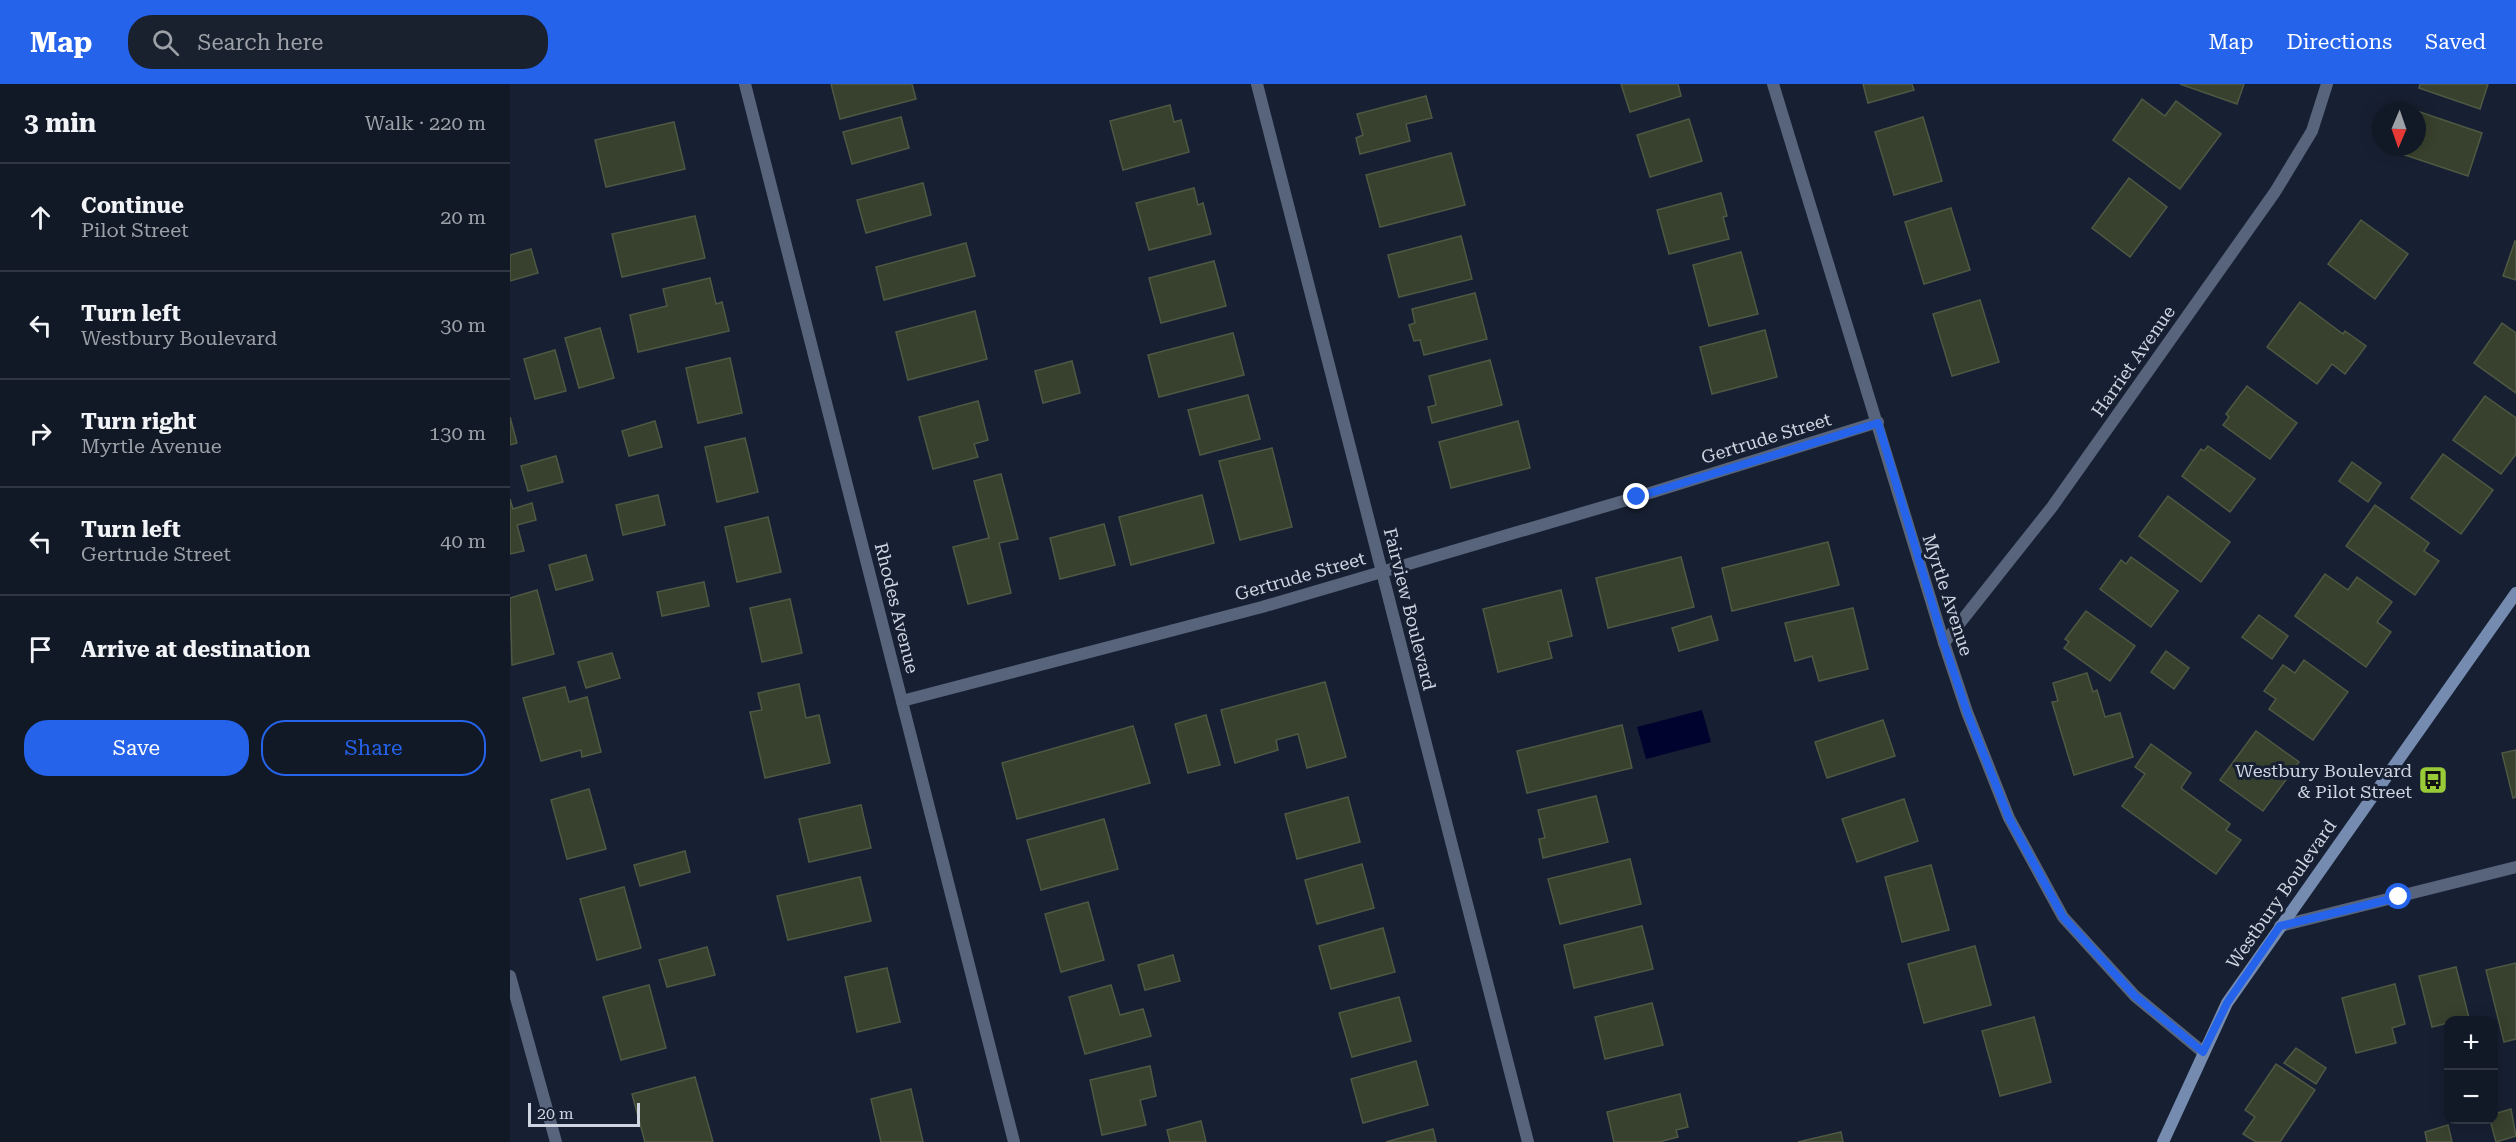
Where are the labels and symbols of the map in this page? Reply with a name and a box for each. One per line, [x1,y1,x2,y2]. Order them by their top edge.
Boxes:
north arrow [2372,102,2426,156]
street label: Harriet Avenue [2087,301,2179,421]
street label: Gertrude Street [1698,408,1834,468]
route end [1623,483,1649,509]
street label: Fairview Boulevard [1380,526,1440,693]
street label: Myrtle Avenue [1918,532,1978,659]
street label: Rhodes Avenue [871,540,923,676]
street label: Gertrude Street [1232,547,1368,605]
place label: Westbury Boulevard & Pilot Street [2235,760,2412,802]
bus stop icon: Westbury Boulevard & Pilot Street [2417,764,2449,796]
street label: Westbury Boulevard [2222,815,2341,972]
route start [2385,883,2411,909]
scale bar [528,1100,640,1128]

